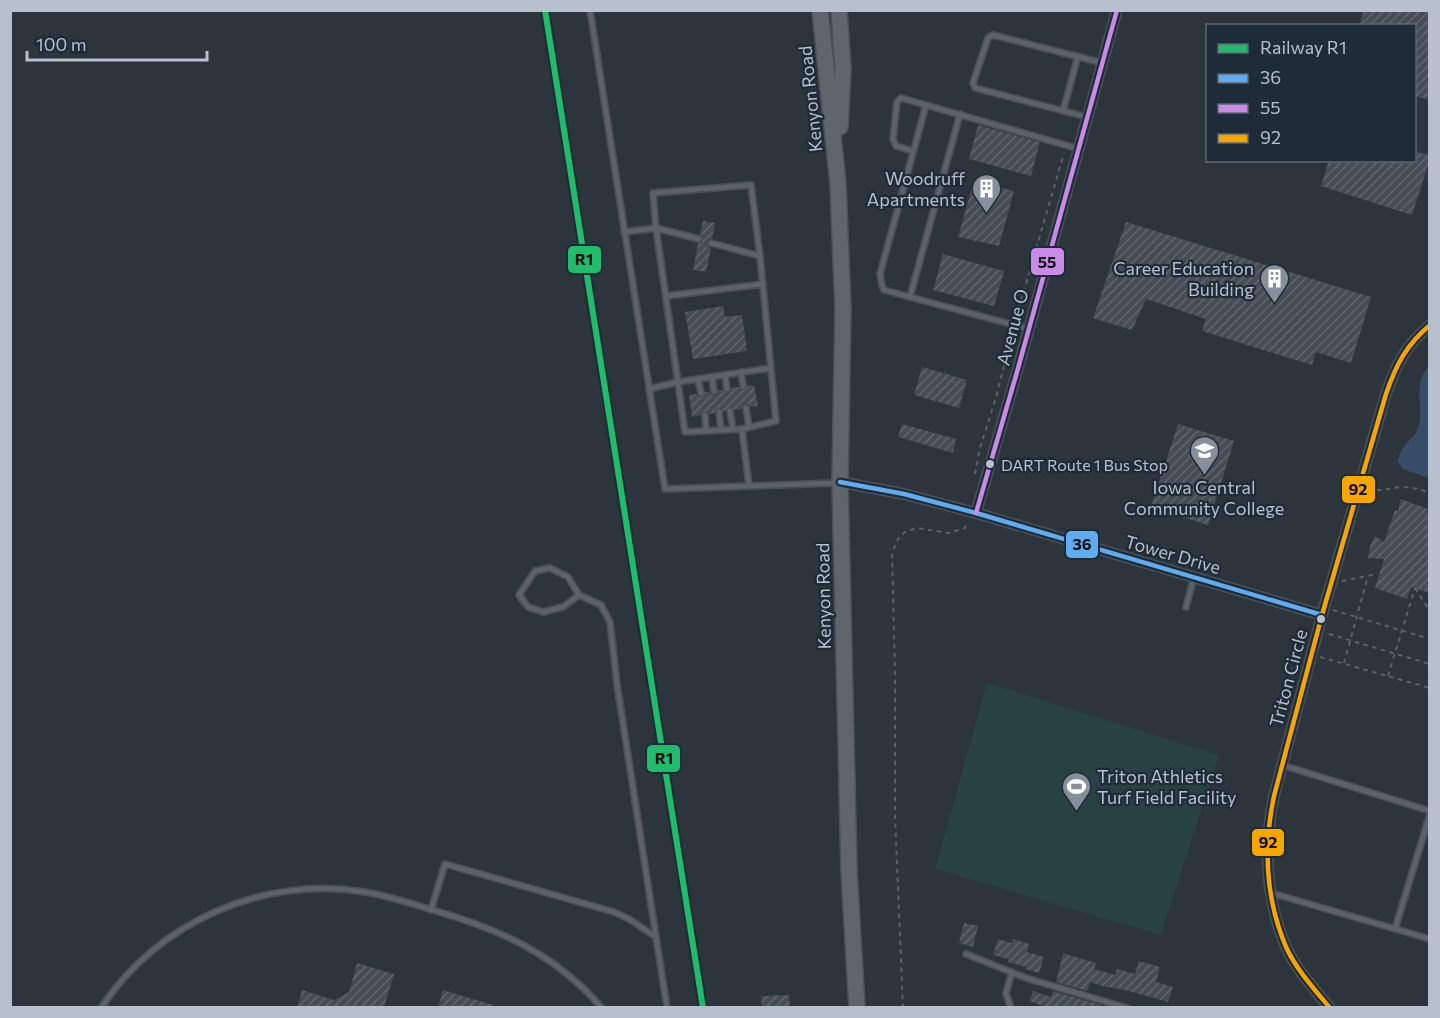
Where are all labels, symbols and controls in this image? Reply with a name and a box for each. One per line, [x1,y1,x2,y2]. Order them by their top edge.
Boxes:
scale bar [27,24,207,62]
legend [1206,24,1416,162]
text: 100 m [36,33,86,55]
text: Railway R1 [1260,36,1347,58]
street label: Kenyon Road [793,45,827,153]
text: 36 [1260,66,1281,88]
text: 55 [1260,96,1281,118]
text: 92 [1260,126,1281,148]
place label: Woodruff Apartments [867,167,965,210]
building icon: Woodruff Apartments [970,172,1002,214]
line badge: R1 [567,245,602,274]
line badge: 55 [1030,247,1065,276]
text: R1 [575,249,593,268]
text: 55 [1038,252,1056,271]
place label: Career Education Building [1113,257,1254,300]
building icon: Career Education Building [1259,262,1291,304]
street label: Avenue O [991,286,1033,368]
school or university icon: Iowa Central Community College [1188,434,1220,476]
place label: DART Route 1 Bus Stop [1001,455,1168,474]
marker: DART Route 1 Bus Stop [984,458,996,470]
line badge: 92 [1341,475,1376,504]
place label: Iowa Central Community College [1124,476,1284,519]
text: 92 [1349,479,1367,498]
line badge: 36 [1065,530,1099,559]
street label: Tower Drive [1123,530,1223,578]
text: 36 [1072,534,1092,553]
street label: Kenyon Road [811,543,835,649]
unlabelled marker [1315,613,1327,625]
street label: Triton Circle [1264,627,1312,729]
line badge: R1 [646,744,681,773]
text: R1 [655,748,673,767]
place label: Triton Athletics Turf Field Facility [1097,765,1237,808]
sports icon: Triton Athletics Turf Field Facility [1060,770,1092,812]
line badge: 92 [1251,828,1285,857]
text: 92 [1259,832,1277,851]

